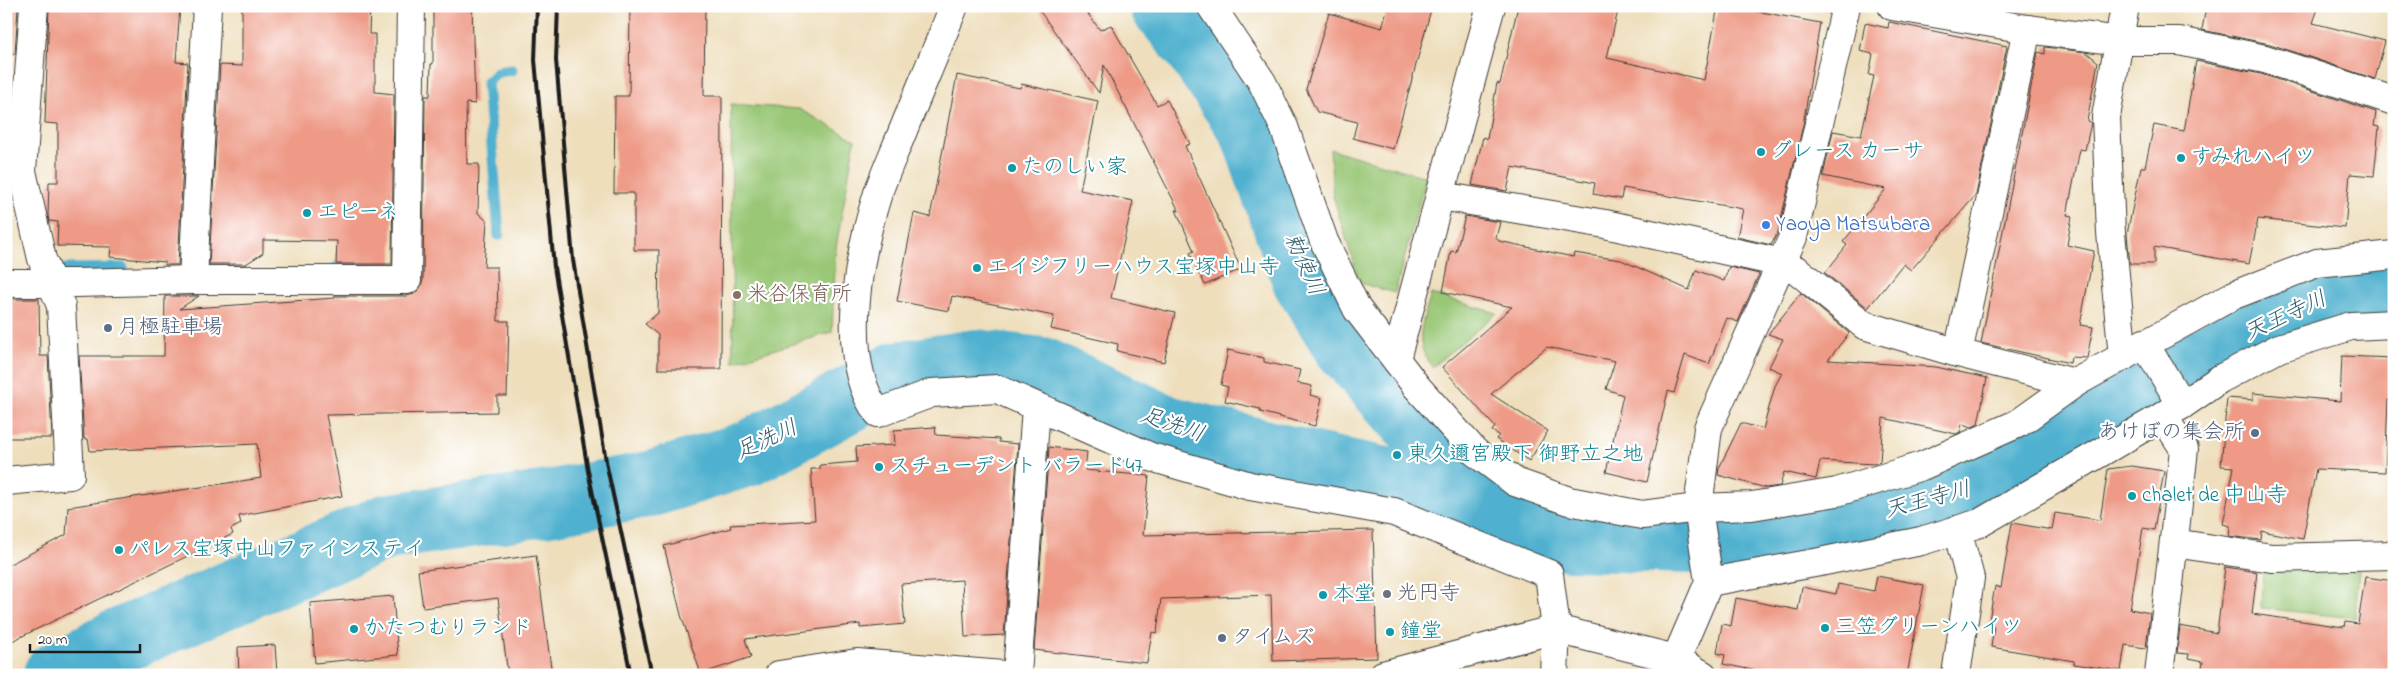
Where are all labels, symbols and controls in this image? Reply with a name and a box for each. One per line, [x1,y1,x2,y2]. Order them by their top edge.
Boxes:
place label: グレース カーサ [1771,137,1924,167]
place label: すみれハイツ [2191,143,2315,173]
marker: グレース カーサ [1755,146,1767,158]
marker: すみれハイツ [2175,152,2187,164]
place label: たのしい家 [1022,153,1127,183]
marker: たのしい家 [1006,162,1018,174]
place label: エピーネ [317,198,399,228]
marker: エピーネ [301,207,313,219]
place label: Yaoya Matsubara [1776,210,1930,242]
marker: Yaoya Matsubara [1760,219,1772,231]
water label: 勅使川 [1275,228,1331,302]
place label: エイジフリーハウス宝塚中山寺 [987,253,1279,283]
marker: エイジフリーハウス宝塚中山寺 [971,262,983,274]
place label: 米谷保育所 [747,280,852,310]
water label: 天王寺川 [2239,284,2333,350]
marker: 米谷保育所 [731,289,743,301]
place label: 月極駐車場 [118,313,223,343]
marker: 月極駐車場 [102,322,114,334]
water label: 足洗川 [1136,400,1208,452]
water label: 足洗川 [730,413,804,469]
place label: あけぼの集会所 [2098,418,2245,448]
marker: あけぼの集会所 [2249,427,2261,439]
place label: 東久邇宮殿下 御野立之地 [1407,440,1643,470]
marker: 東久邇宮殿下 御野立之地 [1391,449,1403,461]
place label: スチューデント バラード47 [889,452,1143,482]
marker: スチューデント バラード47 [873,461,885,473]
water label: 天王寺川 [1881,474,1975,528]
place label: chalet de 中山寺 [2142,481,2287,511]
marker: chalet de 中山寺 [2126,490,2138,502]
place label: パレス宝塚中山ファインステイ [129,535,424,565]
marker: パレス宝塚中山ファインステイ [113,544,125,556]
place label: 光円寺 [1397,579,1460,609]
place label: 本堂 [1333,580,1375,610]
marker: 光円寺 [1381,588,1393,600]
marker: 本堂 [1317,589,1329,601]
place label: 三笠グリーンハイツ [1835,613,2022,643]
place label: かたつむりランド [364,614,532,644]
place label: 鐘堂 [1400,617,1442,647]
scale bar [30,621,140,653]
marker: 三笠グリーンハイツ [1819,622,1831,634]
marker: かたつむりランド [348,623,360,635]
place label: タイムズ [1232,623,1314,653]
marker: 鐘堂 [1384,626,1396,638]
text: 20 m [38,629,68,651]
marker: タイムズ [1216,632,1228,644]

